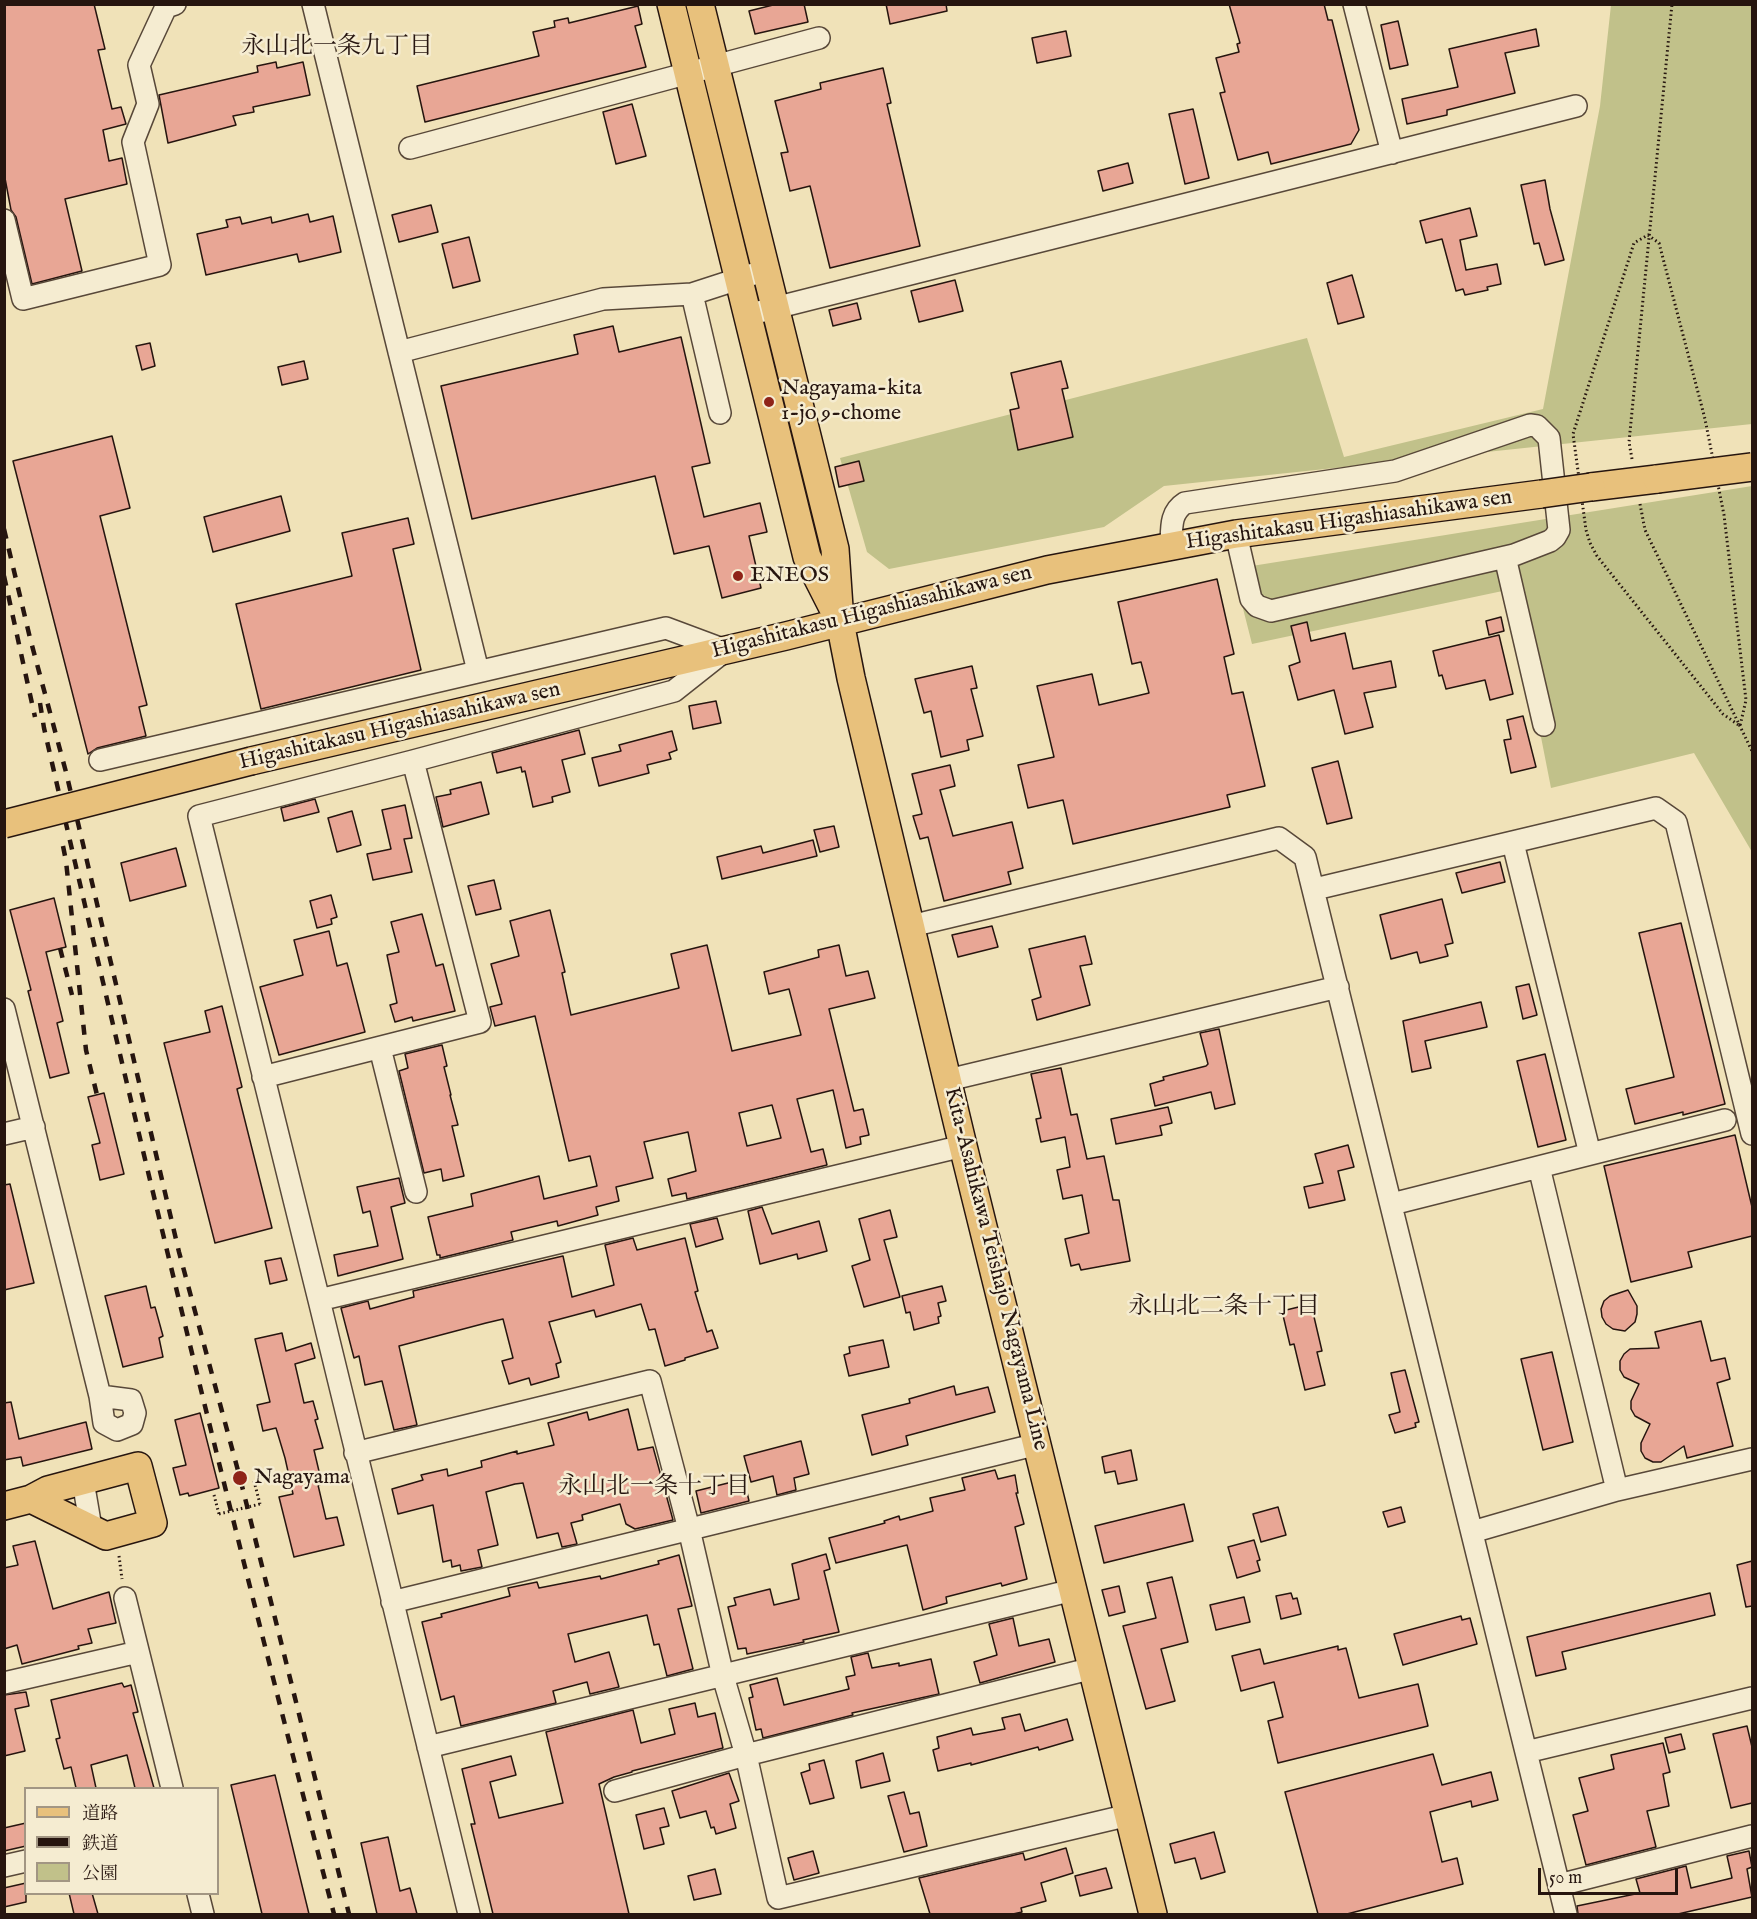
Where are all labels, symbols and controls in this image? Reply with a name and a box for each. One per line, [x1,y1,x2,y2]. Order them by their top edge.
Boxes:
district label: 永山北一条九丁目 [241,34,433,62]
place label: Nagayama-kita 1-jo 9-chome [781,376,922,428]
marker: Nagayama-kita 1-jo 9-chome [762,395,776,409]
street label: Higashitakasu Higashiasahikawa sen [1184,485,1514,557]
street label: Higashitakasu Higashiasahikawa sen [709,560,1035,666]
place label: ENEOS [750,563,829,589]
marker: ENEOS [731,569,745,583]
street label: Higashitakasu Higashiasahikawa sen [237,677,563,777]
street label: Kita-Asahikawa Teishajo Nagayama Line [937,1085,1053,1453]
district label: 永山北二条十丁目 [1128,1294,1320,1322]
place label: Nagayama [254,1465,350,1491]
marker: Nagayama [231,1469,249,1487]
district label: 永山北一条十丁目 [558,1474,750,1502]
legend [24,1787,219,1895]
text: 道路 [82,1803,118,1826]
text: 鉄道 [82,1833,118,1856]
scale bar [1541,1856,1680,1894]
text: 公園 [82,1863,118,1886]
text: 50 m [1549,1867,1582,1890]

